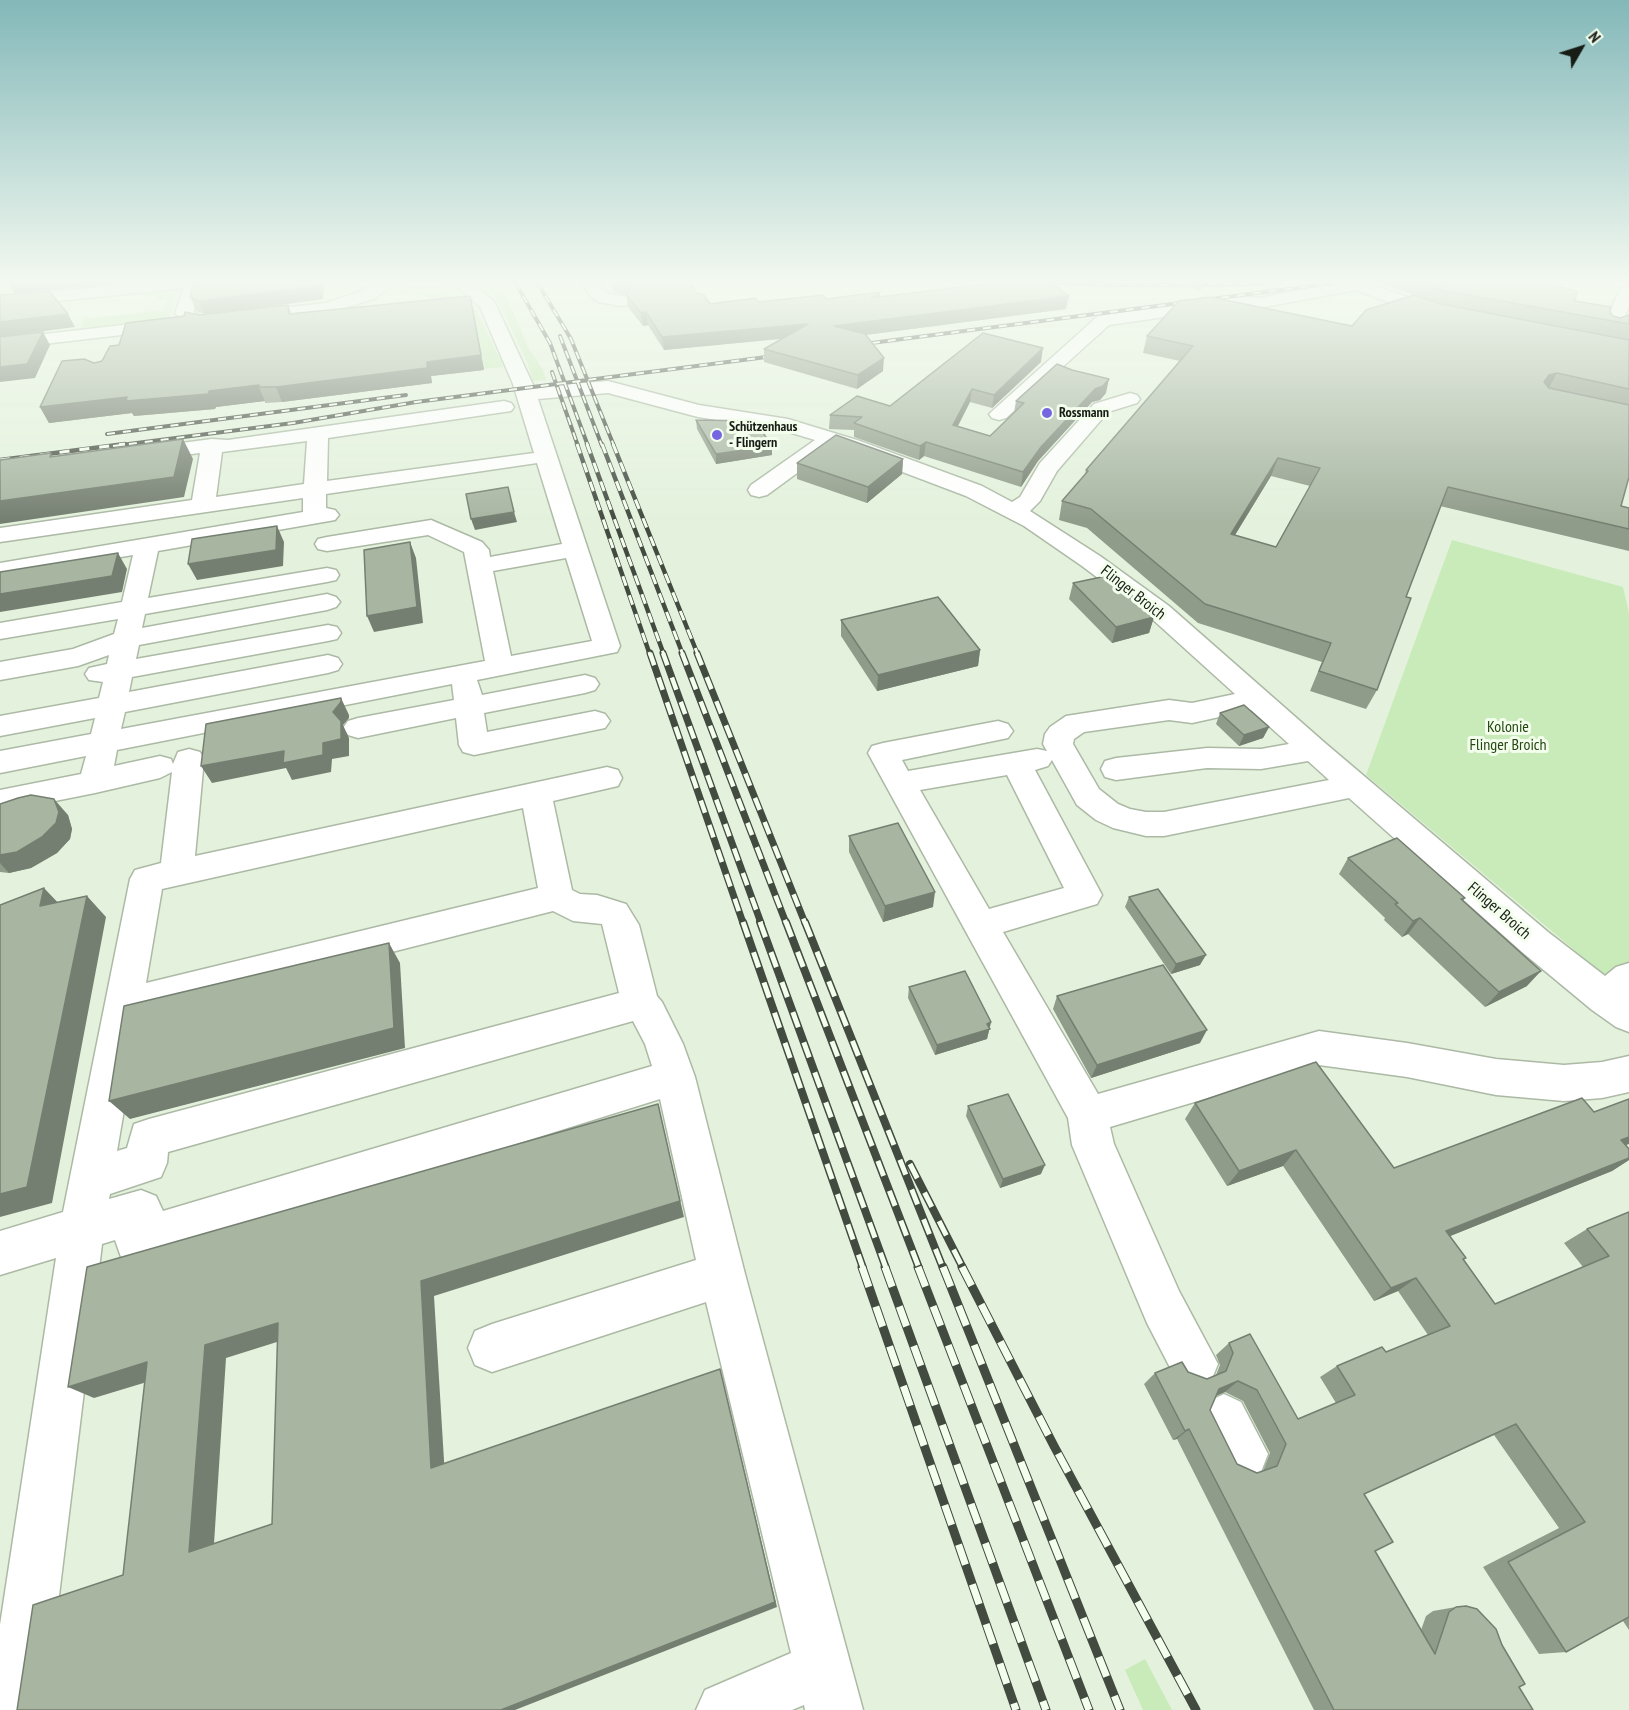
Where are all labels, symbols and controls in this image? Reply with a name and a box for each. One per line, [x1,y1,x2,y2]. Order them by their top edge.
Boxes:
north arrow [1551,18,1611,78]
text: N [1584,27,1605,46]
place label: Rossmann [1059,405,1109,421]
marker: Rossmann [1040,406,1054,420]
place label: Schützenhaus - Flingern [729,419,797,452]
marker: Schützenhaus - Flingern [710,428,724,442]
street label: Flinger Broich [1097,562,1169,624]
park label: Kolonie Flinger Broich [1469,717,1547,755]
street label: Flinger Broich [1464,878,1534,944]

